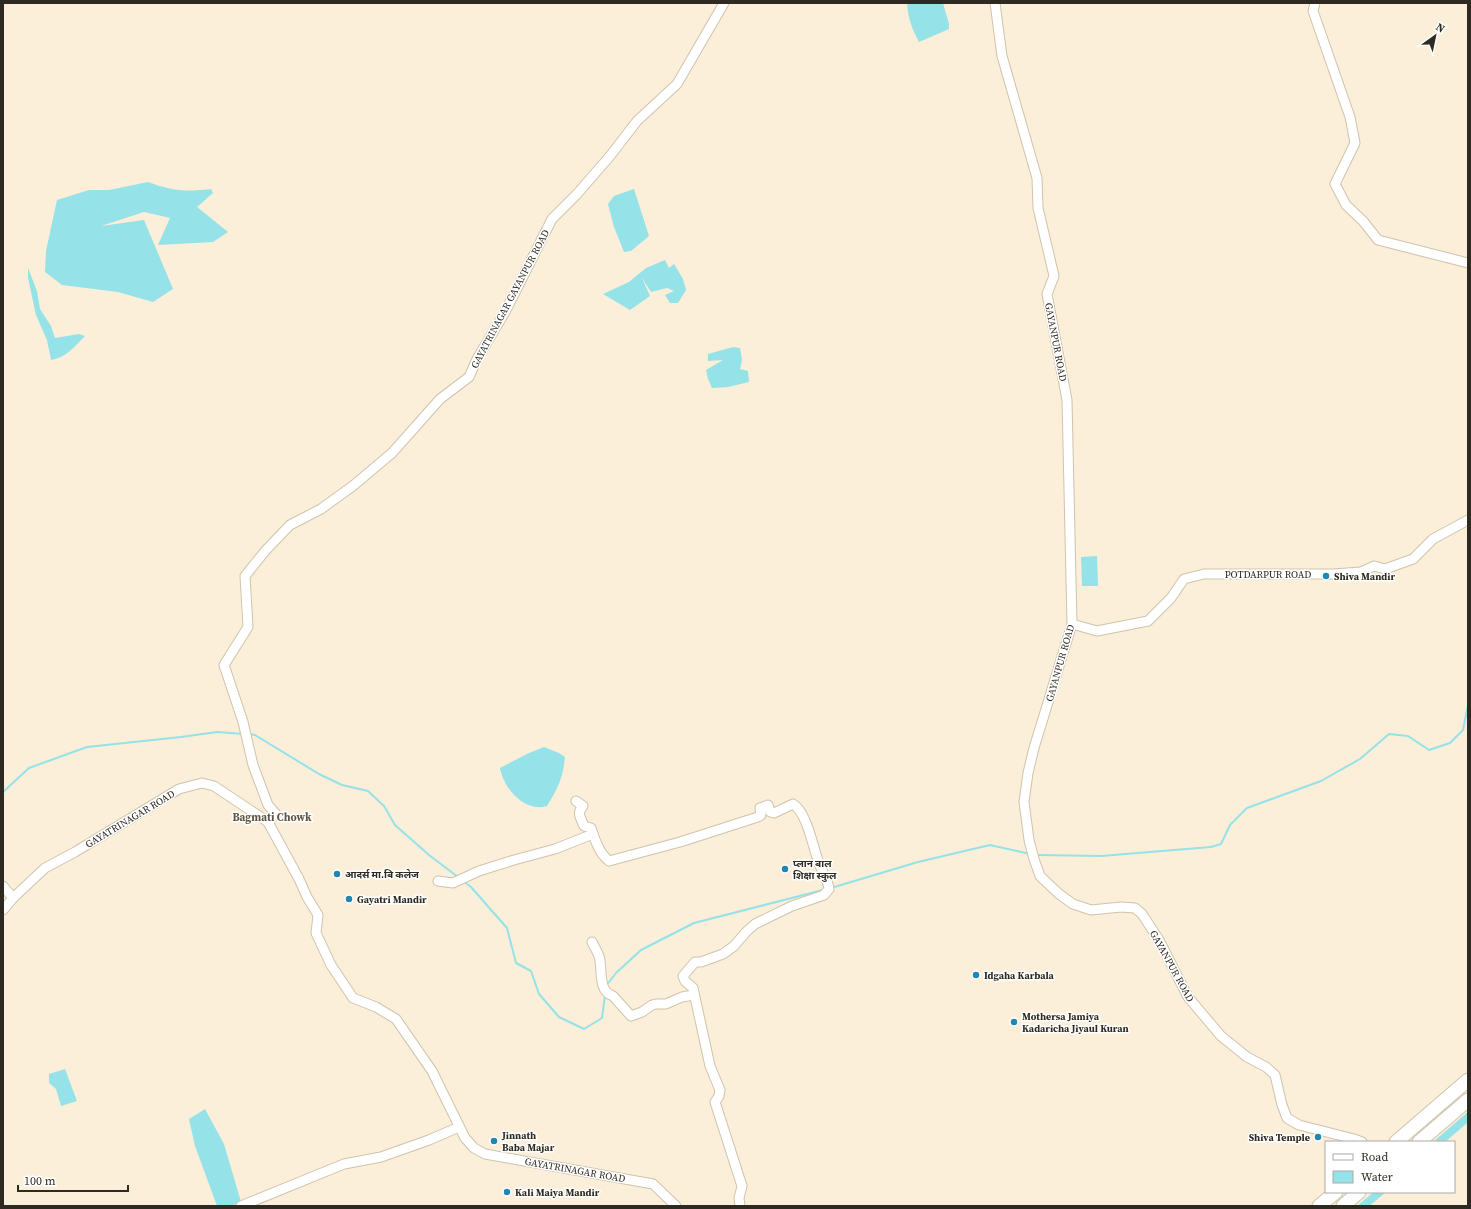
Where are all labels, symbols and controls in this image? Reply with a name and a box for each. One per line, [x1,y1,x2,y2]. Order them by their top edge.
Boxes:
north arrow [1415,16,1455,56]
text: N [1433,20,1448,37]
street label: GAYATRINAGAR GAYANPUR ROAD [468,227,552,371]
street label: GAYANPUR ROAD [1042,302,1070,382]
street label: POTDARPUR ROAD [1225,568,1311,581]
place label: Shiva Mandir [1334,570,1395,583]
marker: Shiva Mandir [1321,571,1331,581]
street label: GAYANPUR ROAD [1043,623,1077,703]
street label: GAYATRINAGAR ROAD [83,787,177,851]
district label: Bagmati Chowk [232,810,312,825]
place label: प्लान बाल शिक्षा स्कुल [793,857,837,882]
marker: प्लान बाल शिक्षा स्कुल [780,864,790,874]
place label: आदर्स मा.बि कलेज [345,868,420,881]
marker: आदर्स मा.बि कलेज [332,869,342,879]
place label: Gayatri Mandir [357,893,427,906]
marker: Gayatri Mandir [344,894,354,904]
street label: GAYANPUR ROAD [1147,928,1197,1004]
place label: Idgaha Karbala [984,969,1055,982]
marker: Idgaha Karbala [971,970,981,980]
place label: Mothersa Jamiya Kadaricha Jiyaul Kuran [1022,1010,1129,1035]
marker: Mothersa Jamiya Kadaricha Jiyaul Kuran [1009,1017,1019,1027]
place label: Jinnath Baba Majar [501,1129,555,1154]
place label: Shiva Temple [1249,1131,1310,1144]
marker: Shiva Temple [1313,1132,1323,1142]
marker: Jinnath Baba Majar [489,1136,499,1146]
legend [1325,1141,1455,1193]
text: Road [1361,1149,1388,1165]
street label: GAYATRINAGAR ROAD [524,1155,626,1185]
scale bar [18,1167,128,1193]
text: Water [1361,1169,1393,1185]
text: 100 m [24,1173,56,1189]
place label: Kali Maiya Mandir [515,1186,600,1199]
marker: Kali Maiya Mandir [502,1187,512,1197]

